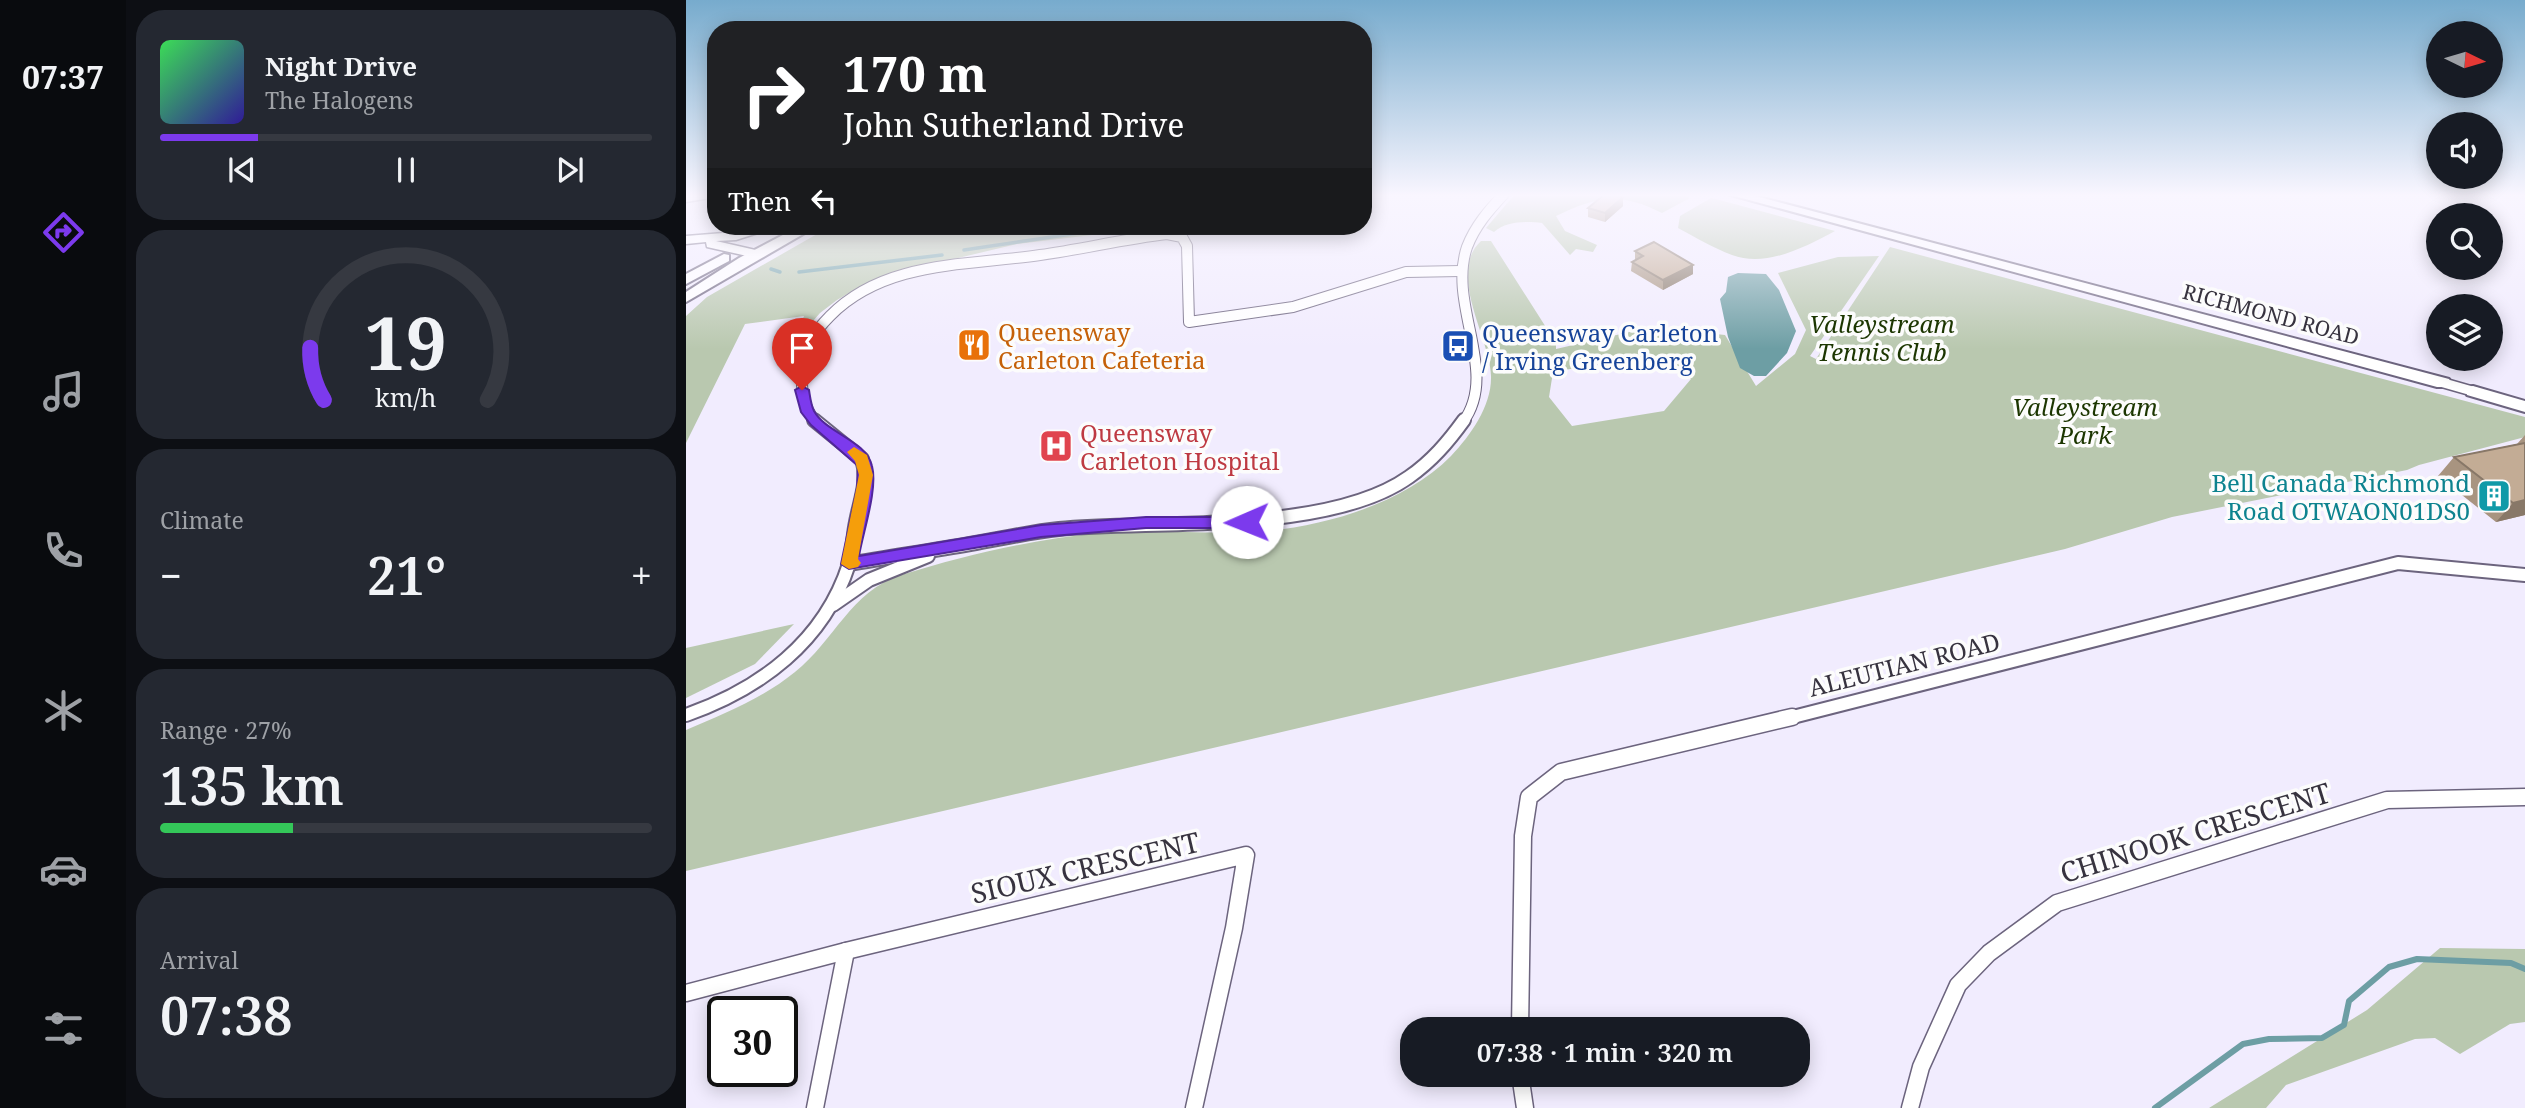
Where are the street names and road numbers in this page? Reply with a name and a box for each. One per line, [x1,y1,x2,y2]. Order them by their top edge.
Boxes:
street label: RICHMOND ROAD [2180,277,2362,351]
street label: ALEUTIAN ROAD [1805,624,2003,704]
street label: CHINOOK CRESCENT [2055,773,2335,891]
street label: SIOUX CRESCENT [967,822,1203,912]

